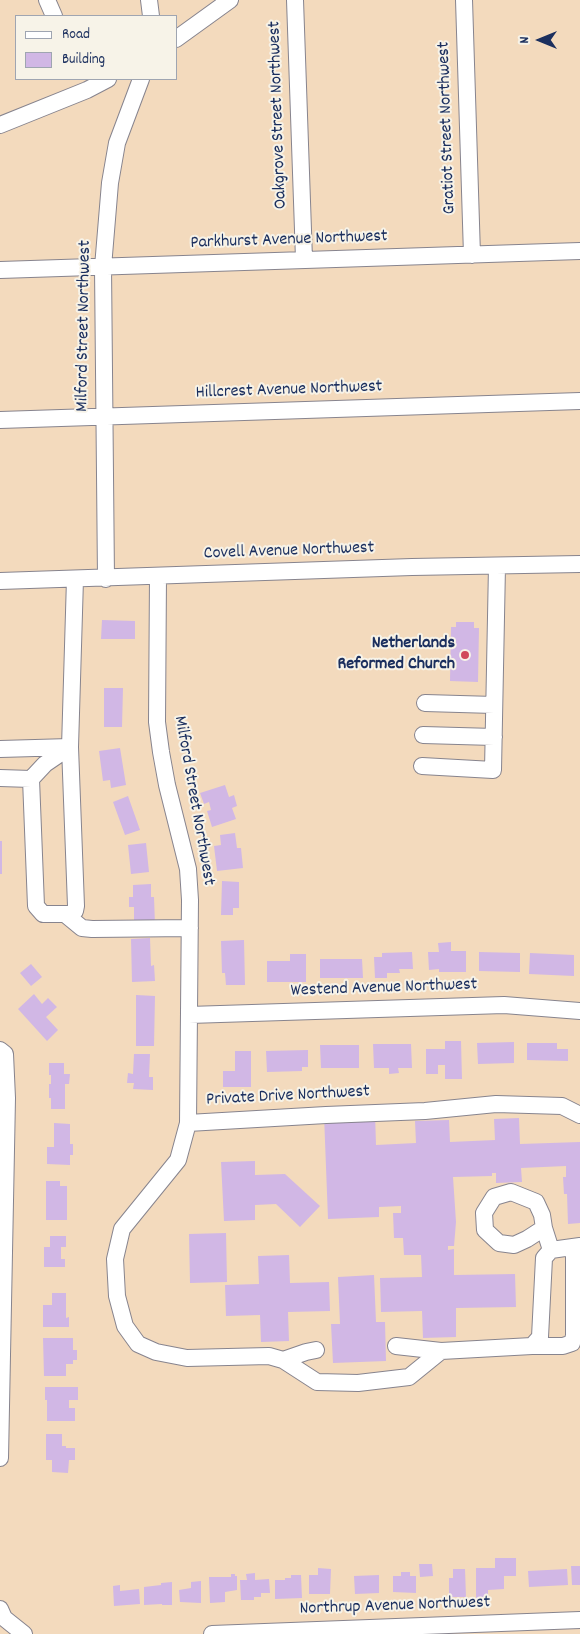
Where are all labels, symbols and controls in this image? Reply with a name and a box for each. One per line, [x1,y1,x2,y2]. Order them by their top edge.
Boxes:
legend [15,15,178,80]
north arrow [515,15,565,65]
street label: Oakgrove Street Northwest [265,21,293,209]
text: Road [62,24,90,46]
text: N [515,37,535,43]
street label: Gratiot Street Northwest [434,41,462,215]
text: Building [62,49,105,71]
street label: Parkhurst Avenue Northwest [190,227,388,255]
street label: Milford Street Northwest [73,240,97,412]
street label: Hillcrest Avenue Northwest [195,377,383,405]
street label: Covell Avenue Northwest [203,538,375,566]
place label: Netherlands Reformed Church [337,634,455,676]
marker: Netherlands Reformed Church [459,649,471,661]
street label: Milford Street Northwest [167,715,219,887]
street label: Westend Avenue Northwest [290,975,478,1003]
street label: Private Drive Northwest [206,1082,370,1112]
street label: Northrup Avenue Northwest [299,1593,491,1621]

